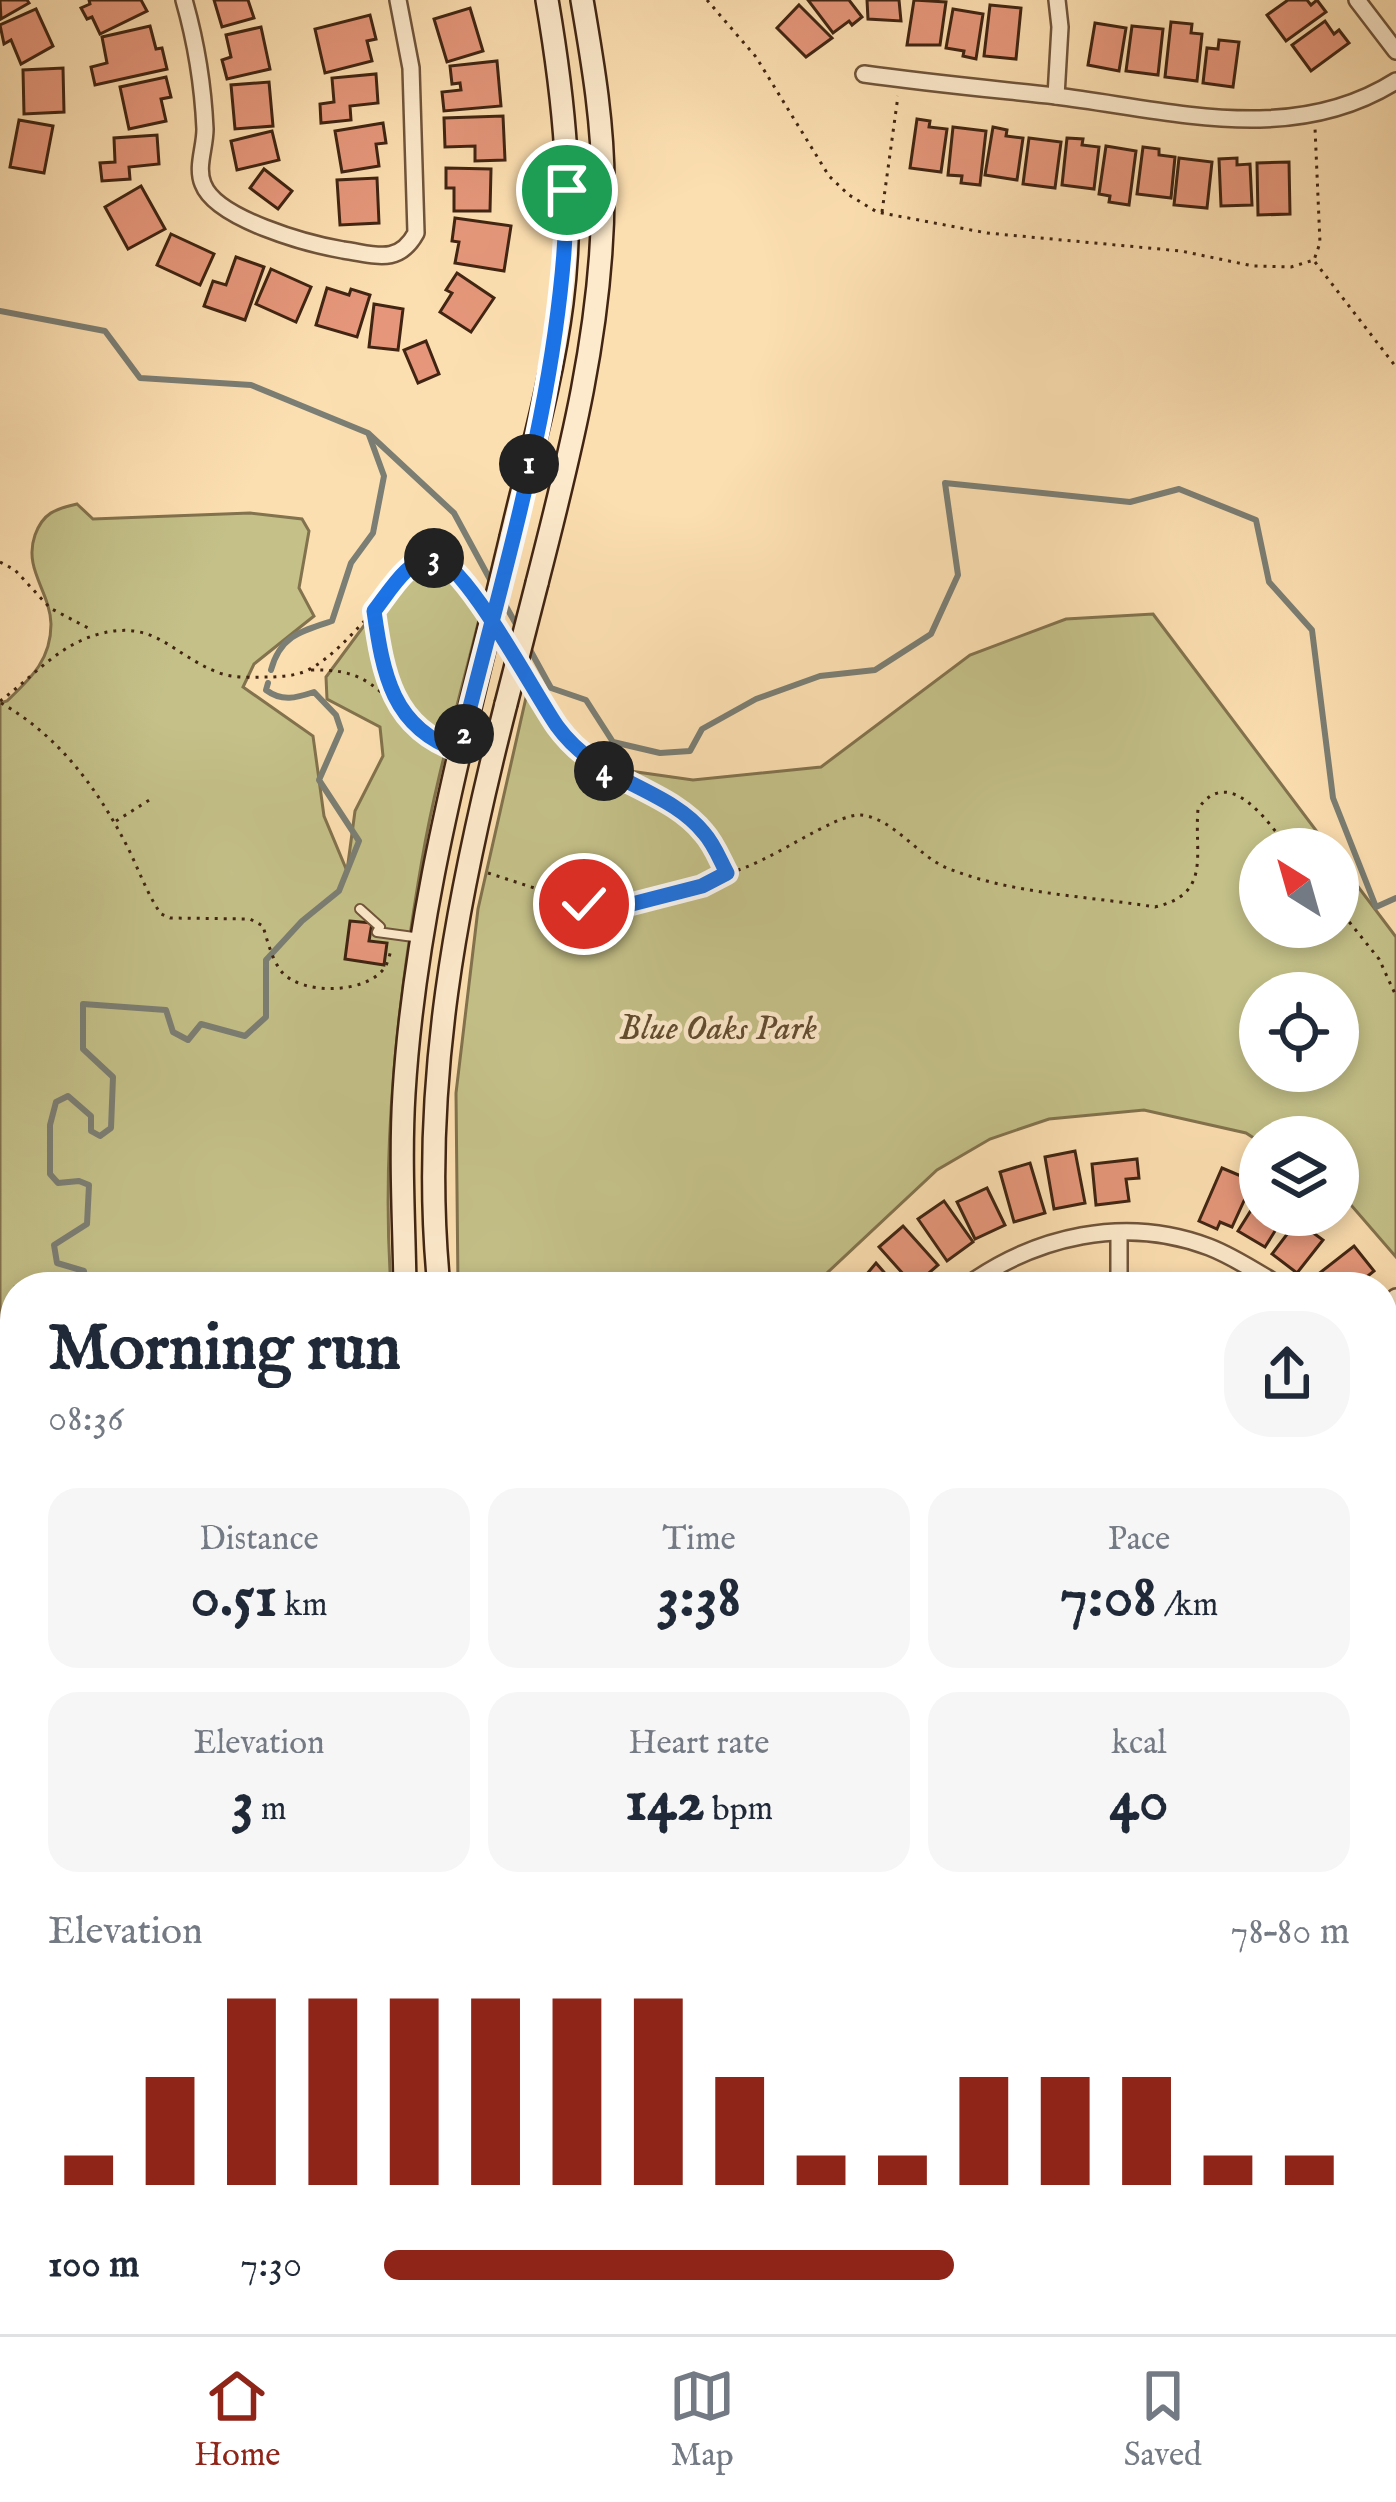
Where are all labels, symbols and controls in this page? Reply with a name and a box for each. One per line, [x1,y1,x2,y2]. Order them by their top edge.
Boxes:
pin [516,139,618,241]
icon: arrive [534,157,600,223]
pin: 1 [499,434,559,494]
text: 1 [523,443,535,485]
pin: 3 [404,528,464,588]
text: 3 [428,537,440,579]
pin: 2 [434,704,494,764]
text: 2 [456,713,472,755]
pin: 4 [574,741,634,801]
text: 4 [596,750,612,792]
north arrow [1239,828,1359,948]
map controls [1239,828,1359,1236]
pin [533,853,635,955]
icon: check [551,871,617,937]
button: locate [1239,972,1359,1092]
park label: Blue Oaks Park [619,1006,817,1052]
button: layers [1239,1116,1359,1236]
text: Morning run [48,1308,401,1392]
button: share [1224,1311,1350,1437]
text: 08:36 [48,1395,124,1444]
text: Distance [199,1519,319,1561]
text: Time [662,1519,736,1561]
text: Pace [1108,1519,1170,1561]
text: 0.51 [191,1561,277,1637]
text: 3:38 [657,1561,741,1637]
text: 7:08 [1060,1561,1157,1637]
text: km [277,1585,327,1627]
text: /km [1157,1585,1218,1627]
text: Elevation [194,1723,324,1765]
text: Heart rate [629,1723,769,1765]
text: kcal [1112,1723,1167,1765]
text: 3 [231,1765,254,1841]
text: 142 [625,1765,705,1841]
text: 40 [1110,1765,1168,1841]
text: m [254,1789,287,1831]
text: bpm [705,1789,773,1831]
text: Elevation [48,1908,203,1957]
text: 78–80 m [1230,1908,1350,1957]
text: 100 m [48,2241,139,2290]
text: 7:30 [240,2241,302,2290]
tab: Home [194,2363,280,2477]
tab: Map [669,2363,735,2477]
tab: Saved [1124,2363,1202,2477]

